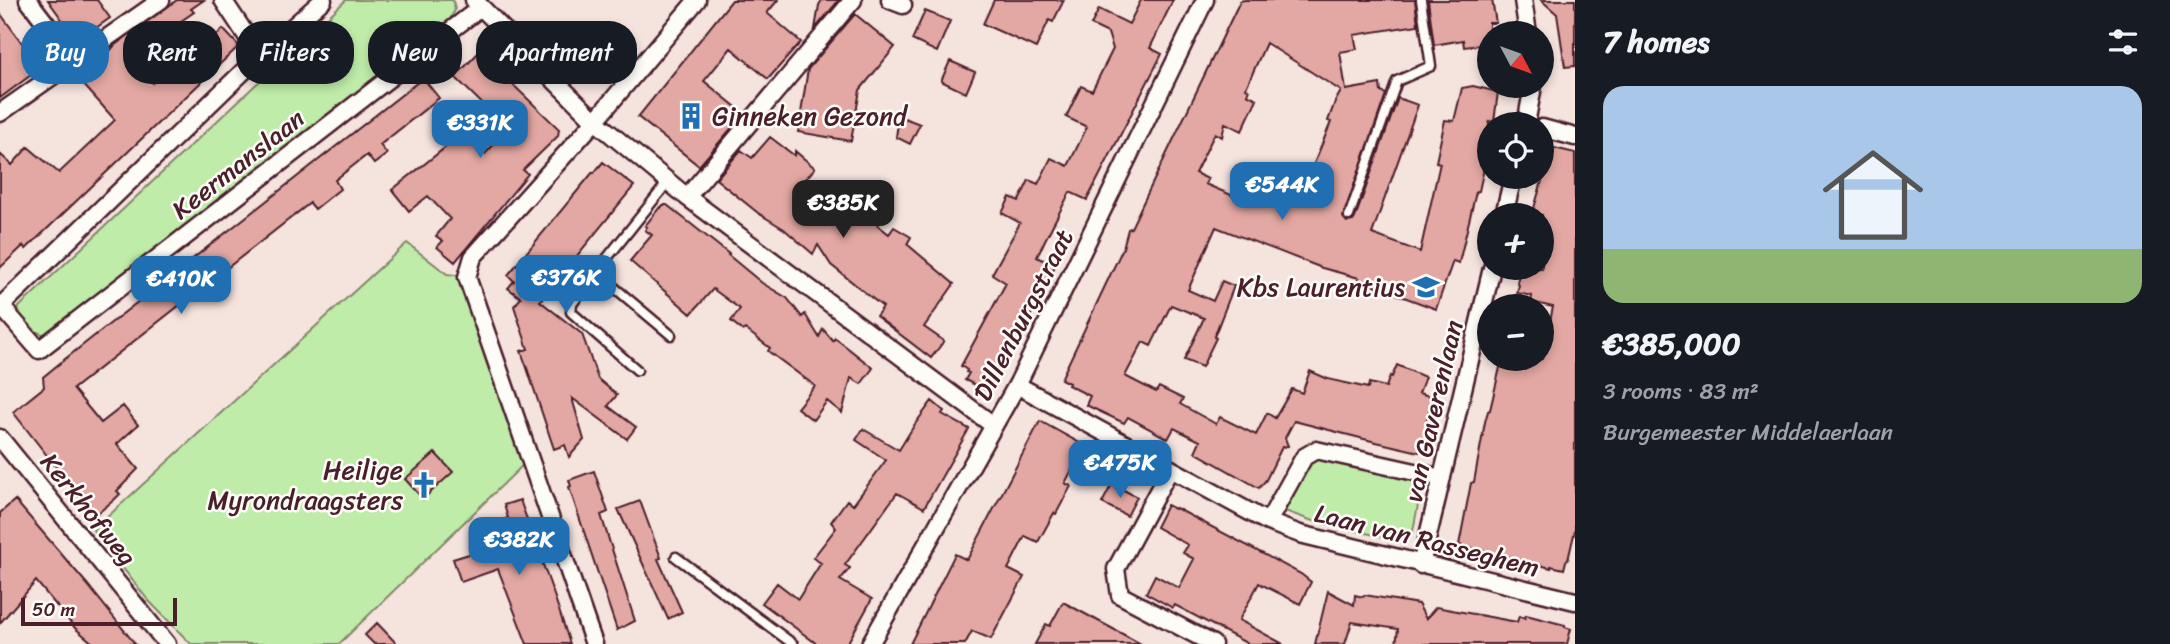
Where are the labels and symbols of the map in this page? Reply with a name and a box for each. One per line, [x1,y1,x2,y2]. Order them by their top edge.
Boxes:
north arrow [1477,21,1554,98]
place label: Ginneken Gezond [712,93,909,139]
street label: Keermanslaan [161,97,315,231]
pin: €331K [431,100,529,160]
building icon: Ginneken Gezond [676,101,706,131]
pin: €544K [1233,162,1331,222]
pin: €385K [794,180,892,240]
street label: Dillenburgstraat [960,221,1086,409]
pin: €410K [132,256,230,316]
pin: €376K [517,256,615,315]
place label: Kbs Laurentius [1237,264,1405,310]
school or university icon: Kbs Laurentius [1411,272,1441,302]
street label: van Gaverenlaan [1390,316,1476,506]
pin: €475K [1071,440,1169,500]
street label: Kerkhofweg [28,442,150,576]
place label: Heilige Myrondraagsters [207,447,404,523]
church icon: Heilige Myrondraagsters [409,470,439,500]
street label: Laan van Rasseghem [1310,490,1544,590]
pin: €382K [470,518,568,577]
scale bar [21,595,177,627]

